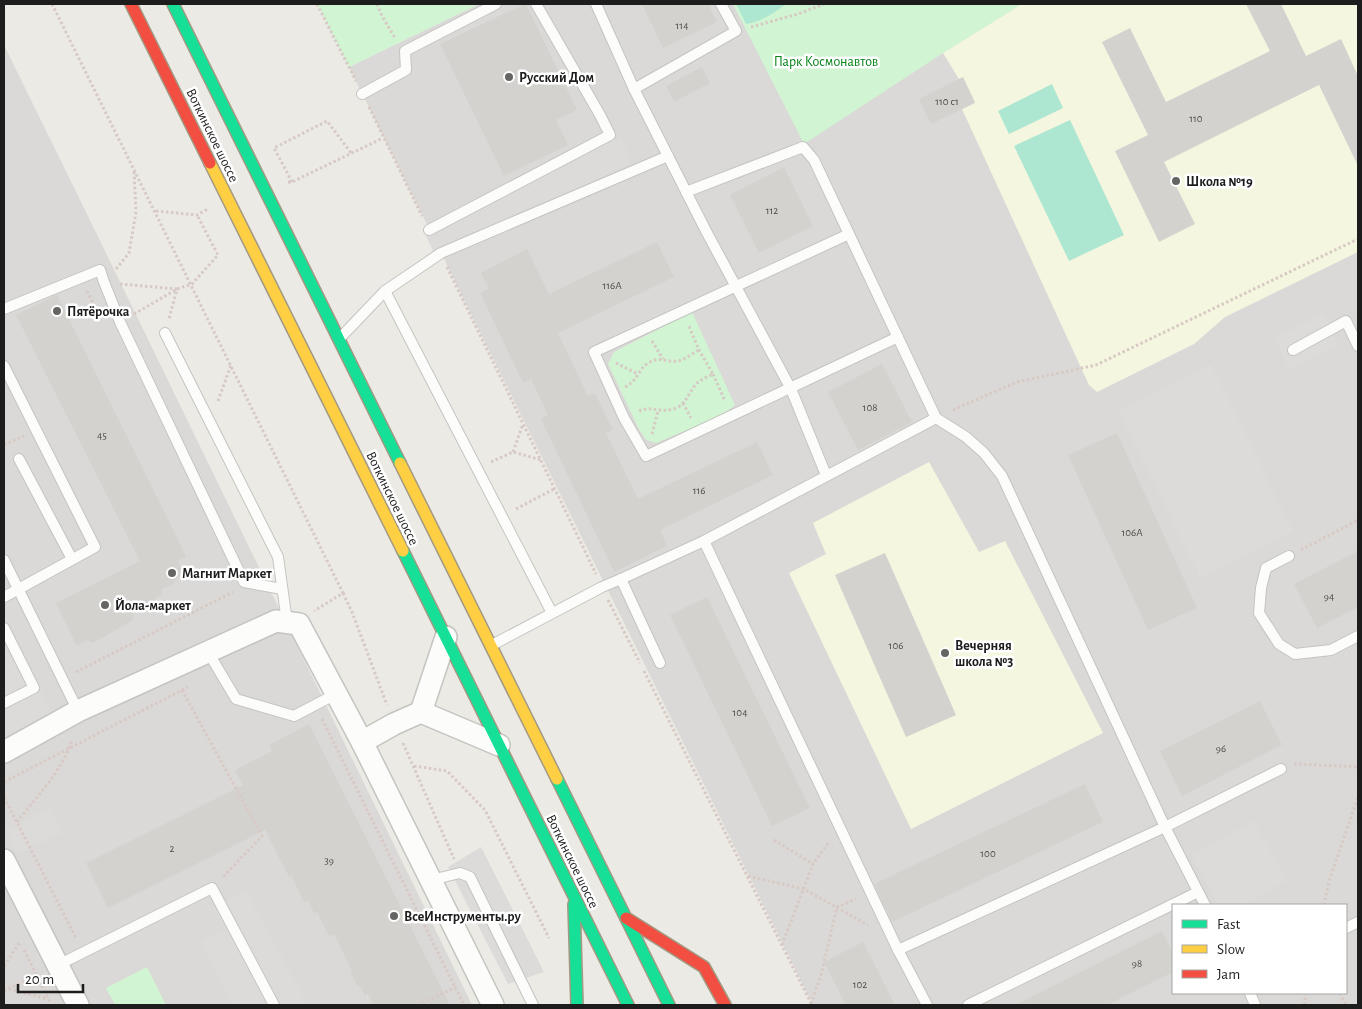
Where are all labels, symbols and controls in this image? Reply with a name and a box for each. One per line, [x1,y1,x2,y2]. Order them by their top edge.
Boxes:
house number: 114 [676,20,688,31]
park label: Парк Космонавтов [774,55,878,69]
marker: Русский Дом [503,71,515,83]
place label: Русский Дом [519,71,594,85]
street label: Воткинское шоссе [183,86,241,184]
house number: 110 с1 [935,96,959,107]
house number: 110 [1189,113,1203,124]
marker: Школа №19 [1170,175,1182,187]
place label: Школа №19 [1186,175,1253,189]
house number: 112 [766,205,778,216]
house number: 116А [602,280,622,291]
marker: Пятёрочка [51,305,63,317]
place label: Пятёрочка [67,305,130,319]
house number: 108 [863,402,877,413]
house number: 45 [97,430,107,441]
street label: Воткинское шоссе [363,449,421,547]
house number: 116 [693,485,705,496]
house number: 106А [1121,527,1143,538]
marker: Магнит Маркет [166,567,178,579]
place label: Магнит Маркет [182,567,272,581]
house number: 94 [1324,591,1334,602]
place label: Йола-маркет [115,597,191,613]
marker: Йола-маркет [99,599,111,611]
place label: Вечерняя школа №3 [955,639,1013,669]
house number: 106 [889,640,903,651]
marker: Вечерняя школа №3 [939,647,951,659]
house number: 104 [733,707,747,718]
house number: 96 [1216,743,1226,754]
street label: Воткинское шоссе [543,812,601,910]
house number: 2 [169,843,175,854]
house number: 100 [980,848,996,859]
house number: 39 [324,855,334,866]
legend [1172,904,1347,994]
marker: ВсеИнструменты.ру [388,910,400,922]
place label: ВсеИнструменты.ру [404,910,521,924]
text: Fast [1217,917,1241,932]
text: Slow [1217,942,1245,957]
house number: 98 [1132,958,1142,969]
scale bar [18,962,82,994]
text: Jam [1217,967,1240,982]
text: 20 m [25,972,54,987]
house number: 102 [853,979,867,990]

